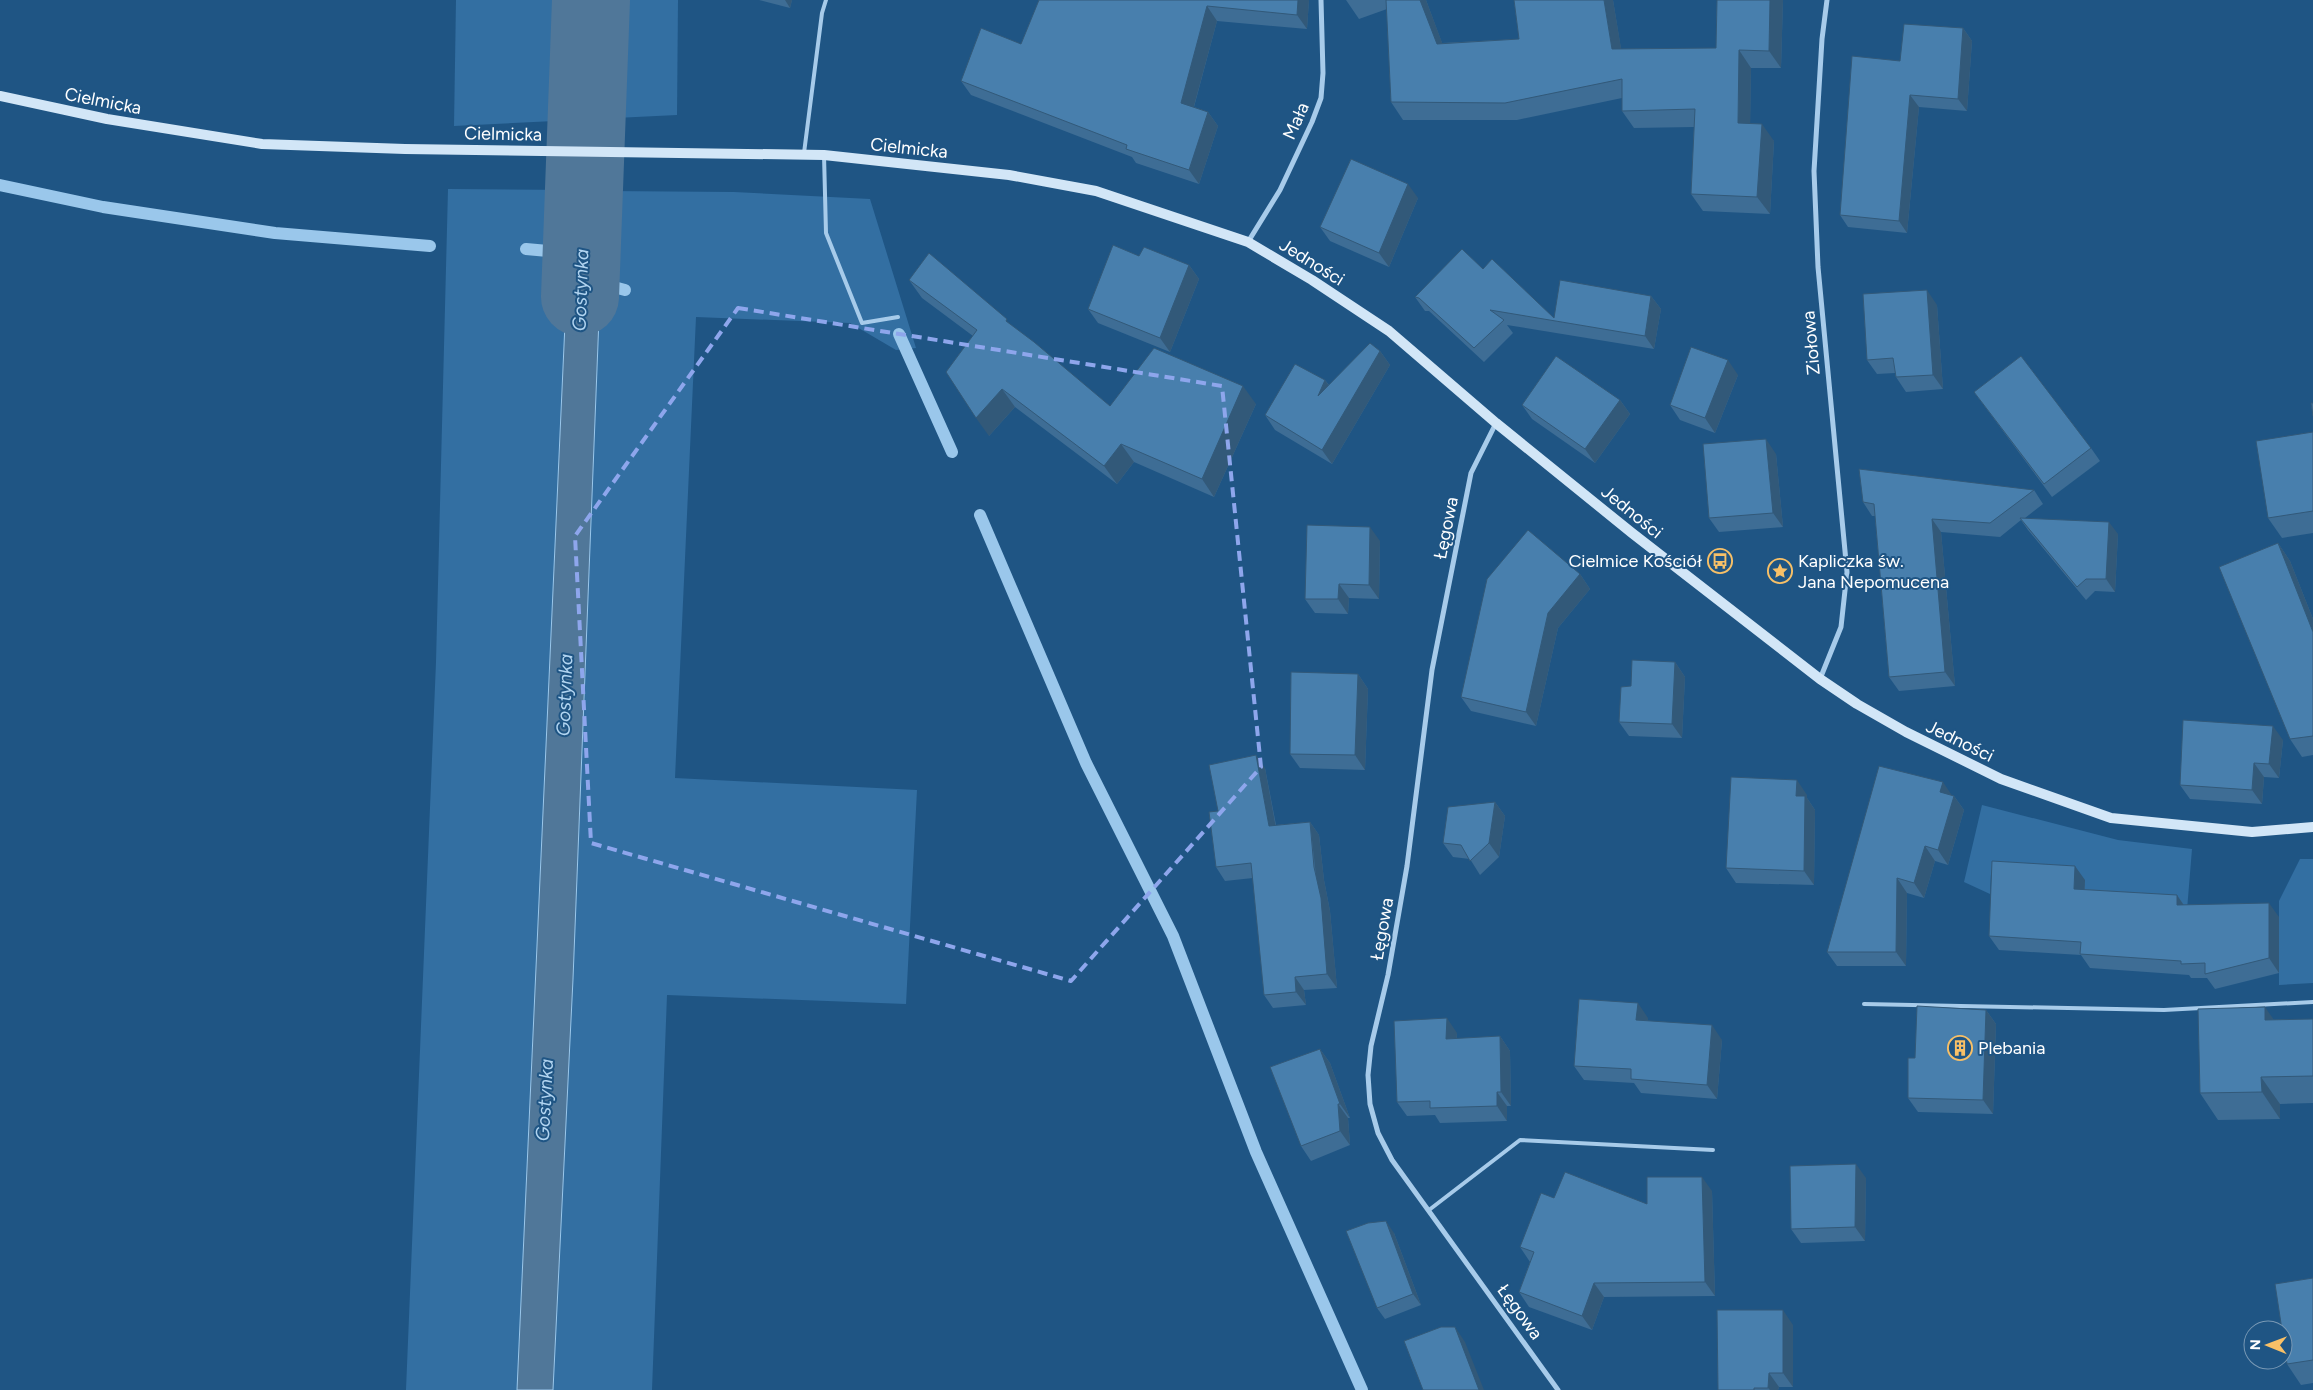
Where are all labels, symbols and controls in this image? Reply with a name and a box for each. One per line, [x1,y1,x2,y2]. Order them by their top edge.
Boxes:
street label: Cielmicka [63,83,143,119]
street label: Mała [1278,99,1314,143]
street label: Cielmicka [464,122,542,146]
street label: Cielmicka [869,133,949,163]
street label: Jedności [1275,233,1349,291]
water label: Gostynka [568,248,593,332]
street label: Ziołowa [1797,310,1825,376]
street label: Jedności [1597,481,1667,543]
street label: Łęgowa [1429,495,1463,561]
bus stop icon: Cielmice Kościół [1707,548,1733,574]
place label: Cielmice Kościół [1568,550,1702,572]
place label: Kapliczka św. Jana Nepomucena [1798,550,1949,593]
place icon: Kapliczka św. Jana Nepomucena [1767,558,1793,584]
water label: Gostynka [552,653,577,737]
street label: Jedności [1923,715,1997,767]
street label: Łęgowa [1366,896,1398,962]
building icon: Plebania [1947,1035,1973,1061]
place label: Plebania [1978,1037,2045,1059]
water label: Gostynka [531,1058,558,1142]
street label: Łęgowa [1493,1280,1547,1344]
north arrow [2243,1320,2293,1370]
text: N [2247,1339,2264,1350]

